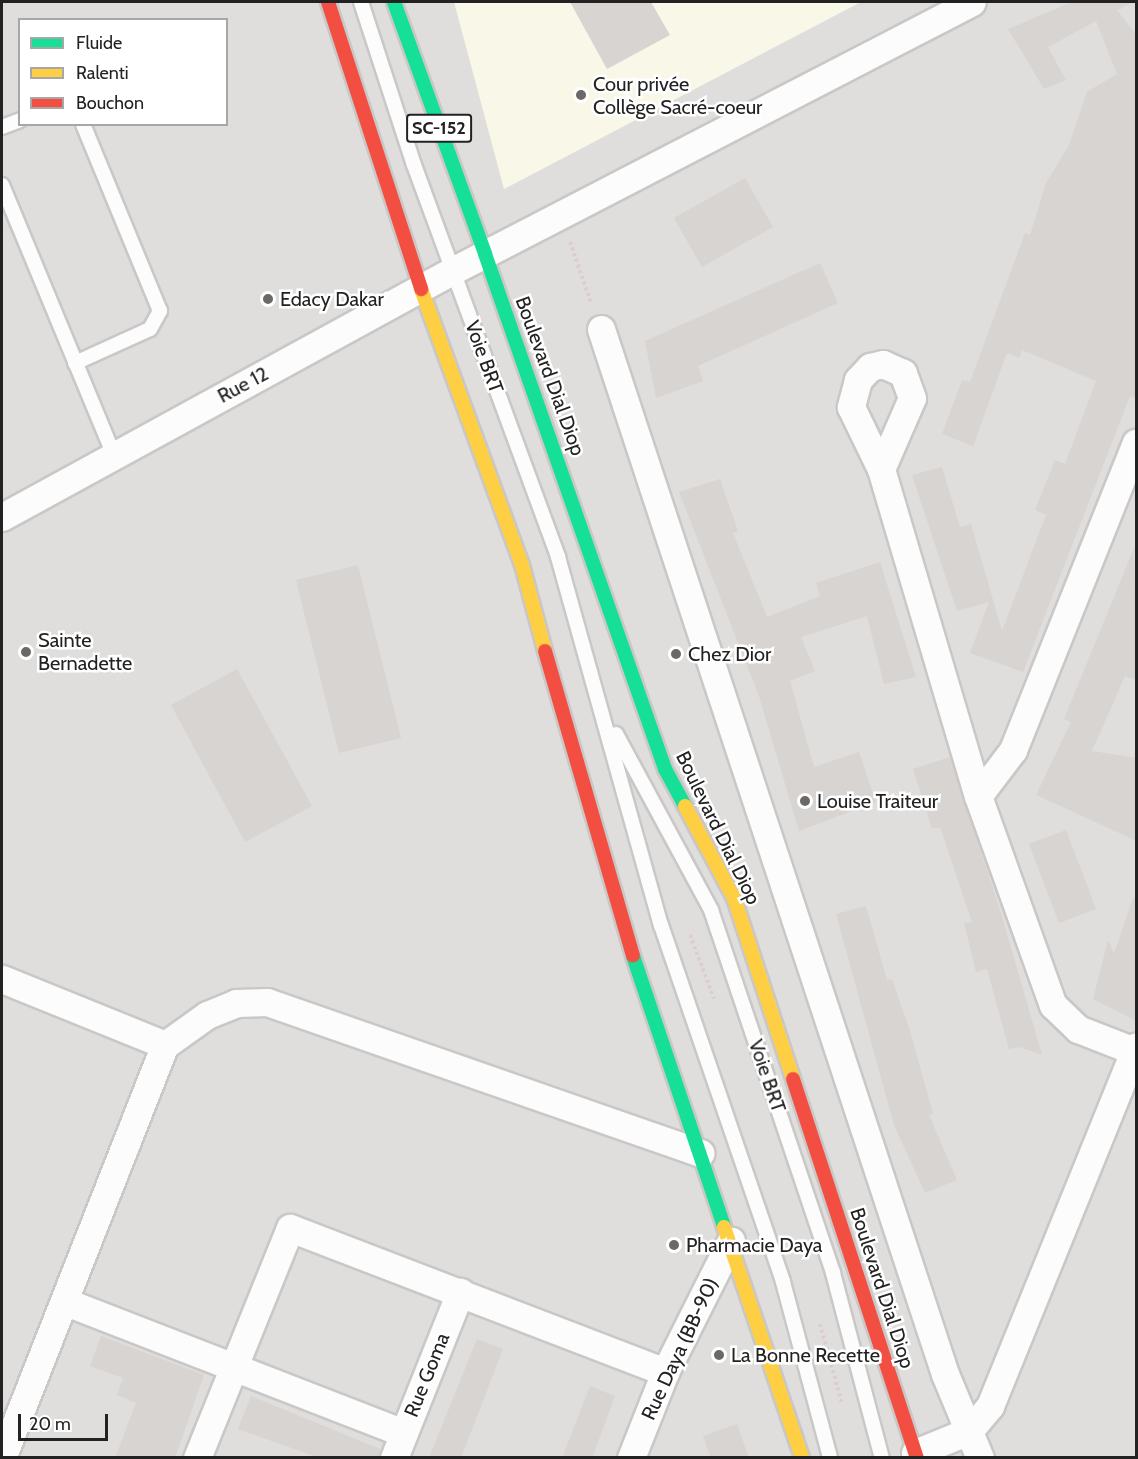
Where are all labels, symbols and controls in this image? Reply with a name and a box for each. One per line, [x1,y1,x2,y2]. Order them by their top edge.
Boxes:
legend [18,18,228,126]
text: Fluide [76,32,122,54]
text: Ralenti [76,62,129,84]
place label: Cour privée Collège Sacré-coeur [593,72,762,119]
marker: Cour privée Collège Sacré-coeur [574,88,588,102]
text: Bouchon [76,92,144,114]
road number: SC-152 [406,113,472,143]
place label: Edacy Dakar [280,287,384,311]
marker: Edacy Dakar [261,292,275,306]
street label: Boulevard Dial Diop [510,293,590,459]
street label: Voie BRT [460,317,508,397]
street label: Rue 12 [214,362,272,408]
place label: Sainte Bernadette [38,628,132,675]
place label: Chez Dior [688,642,771,666]
marker: Sainte Bernadette [19,645,33,659]
marker: Chez Dior [669,647,683,661]
street label: Boulevard Dial Diop [671,748,765,908]
place label: Louise Traiteur [817,789,938,813]
marker: Louise Traiteur [798,794,812,808]
street label: Voie BRT [743,1036,791,1116]
street label: Boulevard Dial Diop [845,1205,919,1371]
place label: Pharmacie Daya [686,1233,822,1257]
marker: Pharmacie Daya [667,1238,681,1252]
street label: Rue Daya (BB-90) [637,1274,723,1424]
street label: Rue Goma [399,1329,455,1421]
place label: La Bonne Recette [731,1343,880,1367]
marker: La Bonne Recette [712,1348,726,1362]
scale bar [21,1402,111,1440]
text: 20 m [29,1413,71,1435]

